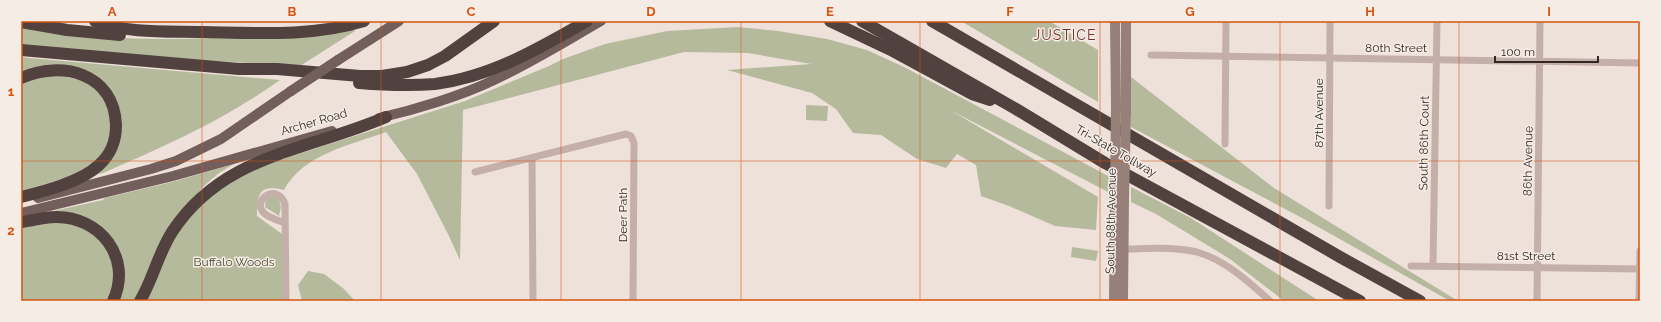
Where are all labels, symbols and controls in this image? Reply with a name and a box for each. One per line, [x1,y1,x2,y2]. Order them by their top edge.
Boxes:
text: A [108,4,117,19]
text: B [288,4,297,19]
text: C [467,4,476,19]
text: D [646,4,656,19]
text: E [826,4,834,19]
text: F [1006,4,1014,19]
text: G [1185,4,1195,19]
text: H [1365,4,1375,19]
text: I [1547,4,1551,19]
district label: JUSTICE [1034,27,1096,43]
scale bar [1495,38,1598,64]
street label: 80th Street [1365,41,1427,55]
text: 100 m [1501,45,1535,59]
street label: 87th Avenue [1312,78,1326,148]
text: 1 [8,84,15,99]
street label: South 86th Court [1416,95,1432,191]
street label: Archer Road [279,106,349,138]
street label: Tri-State Tollway [1073,122,1159,180]
street label: 86th Avenue [1520,126,1536,196]
street label: South 88th Avenue [1103,168,1119,274]
street label: Deer Path [616,188,630,242]
text: 2 [7,223,15,238]
street label: 81st Street [1497,249,1555,263]
park label: Buffalo Woods [194,255,275,269]

